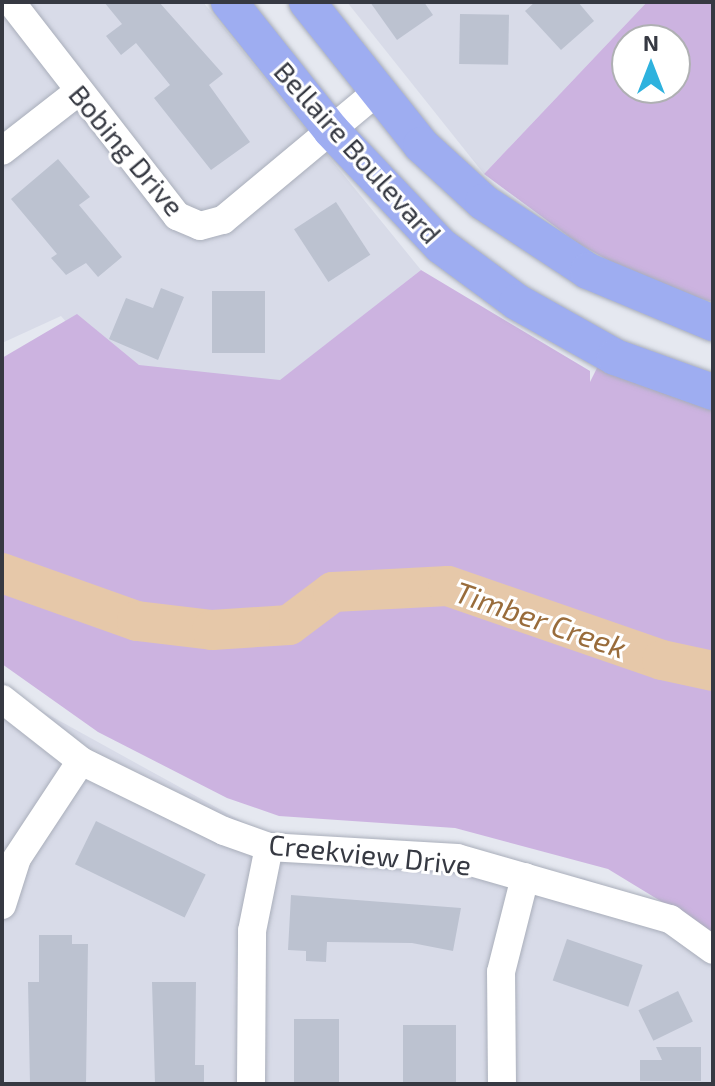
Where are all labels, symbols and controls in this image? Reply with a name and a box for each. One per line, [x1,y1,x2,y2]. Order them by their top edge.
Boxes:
north arrow [611,24,691,104]
text: N [643,29,659,55]
street label: Bellaire Boulevard [268,54,448,250]
street label: Bobing Drive [62,78,192,222]
water label: Timber Creek [450,573,632,665]
street label: Creekview Drive [267,827,473,881]

